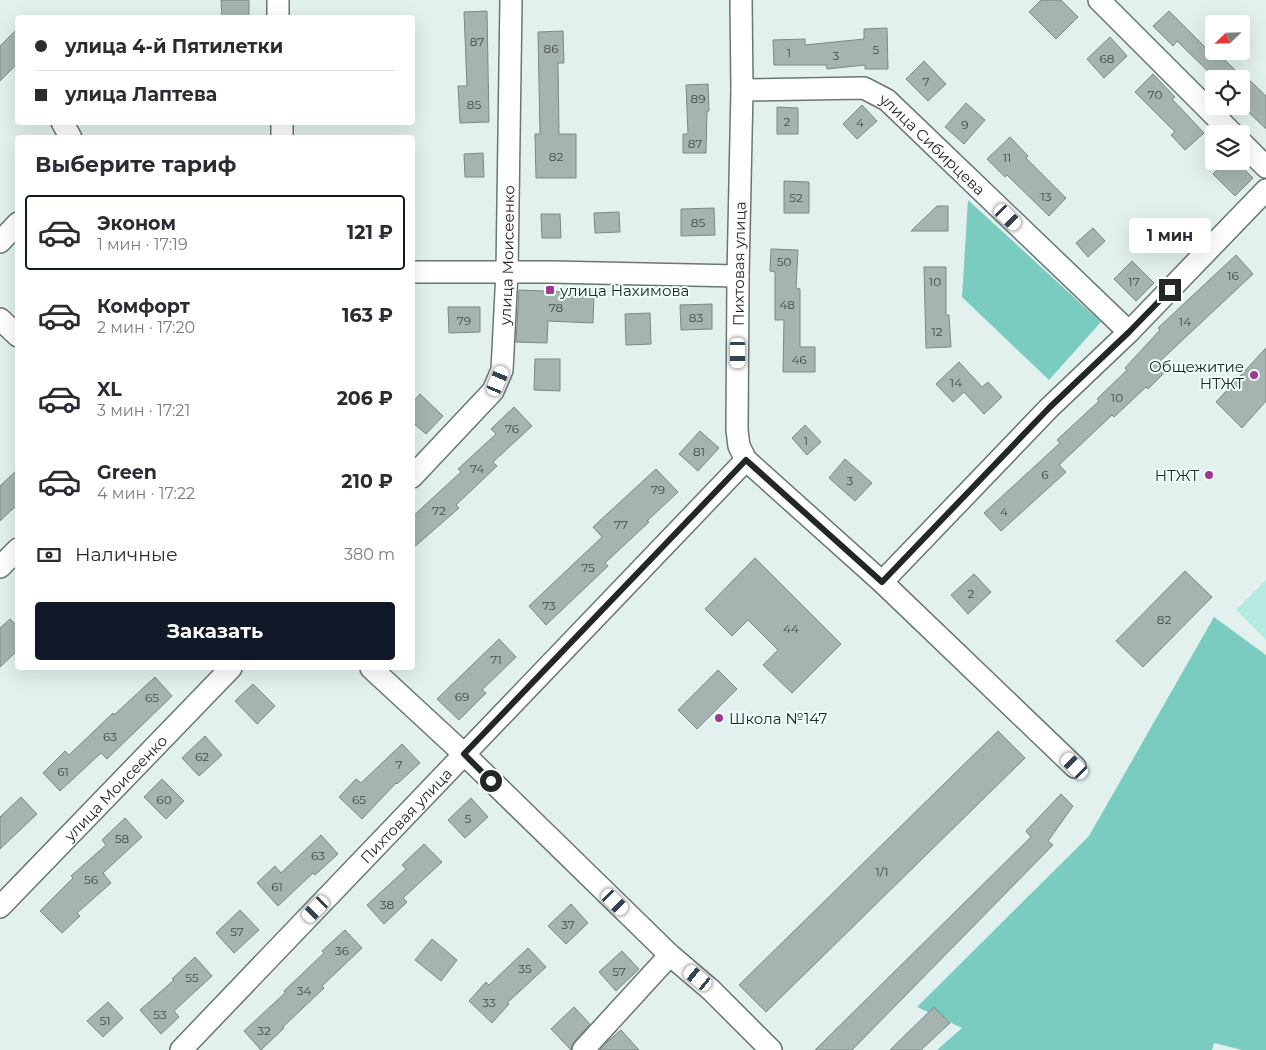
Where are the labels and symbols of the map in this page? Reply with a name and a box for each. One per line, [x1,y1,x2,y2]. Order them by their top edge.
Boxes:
north arrow [1205,15,1250,60]
house number: 87 [470,34,484,49]
house number: 86 [544,41,558,56]
house number: 5 [873,42,880,57]
house number: 1 [787,45,791,60]
house number: 3 [833,48,840,63]
house number: 68 [1100,51,1115,66]
house number: 7 [922,74,930,89]
house number: 70 [1148,87,1162,102]
street label: улица Сибирцева [876,88,990,199]
house number: 89 [691,91,705,106]
house number: 85 [467,97,481,112]
house number: 2 [784,114,791,129]
house number: 4 [856,115,864,130]
house number: 9 [961,117,969,132]
house number: 87 [688,136,702,151]
house number: 82 [549,149,563,164]
house number: 11 [1003,150,1011,165]
street label: улица Моисеенко [495,185,518,327]
house number: 13 [1040,189,1052,204]
house number: 52 [789,190,803,205]
street label: Пихтовая улица [728,201,749,326]
car [991,201,1024,233]
house number: 85 [691,215,705,230]
callout: 1 мин [1129,218,1211,252]
house number: 50 [777,254,791,269]
house number: 16 [1227,268,1239,283]
house number: 10 [929,274,941,289]
house number: 17 [1128,274,1140,289]
route end [1159,279,1181,301]
place label: улица Нахимова [559,281,689,300]
marker: улица Нахимова [544,284,556,296]
house number: 48 [779,297,795,312]
house number: 78 [549,300,564,315]
house number: 83 [689,310,703,325]
house number: 79 [457,313,471,328]
house number: 14 [1179,314,1191,329]
house number: 12 [931,324,943,339]
car [730,338,745,368]
house number: 46 [791,352,807,367]
place label: Общежитие НТЖТ [1149,357,1244,393]
car [485,364,510,398]
marker: Общежитие НТЖТ [1248,369,1260,381]
house number: 14 [950,375,962,390]
house number: 10 [1111,390,1123,405]
house number: 76 [505,421,519,436]
house number: 1 [804,433,808,448]
house number: 81 [693,444,705,459]
house number: 74 [470,461,484,476]
place label: НТЖТ [1155,466,1199,485]
house number: 6 [1041,467,1049,482]
marker: НТЖТ [1203,469,1215,481]
house number: 3 [847,473,854,488]
house number: 79 [651,482,665,497]
house number: 72 [432,503,446,518]
house number: 4 [1000,504,1008,519]
house number: 77 [614,517,628,532]
house number: 75 [581,560,595,575]
house number: 2 [968,586,975,601]
house number: 73 [542,598,556,613]
house number: 82 [1157,612,1171,627]
house number: 44 [783,621,799,636]
house number: 71 [490,652,502,667]
house number: 69 [455,689,469,704]
house number: 65 [145,690,159,705]
place label: Школа №147 [729,709,828,728]
marker: Школа №147 [713,712,725,724]
house number: 63 [103,729,117,744]
street label: улица Моисеенко [59,731,171,845]
house number: 62 [195,749,209,764]
car [1059,750,1091,782]
house number: 7 [395,757,403,772]
house number: 61 [57,764,69,779]
street label: Пихтовая улица [356,764,456,867]
route start [480,770,502,792]
house number: 60 [156,792,172,807]
house number: 65 [352,792,366,807]
house number: 5 [465,811,472,826]
house number: 58 [115,831,130,846]
house number: 63 [311,848,325,863]
house number: 1/1 [875,864,889,879]
house number: 56 [84,872,98,887]
house number: 61 [271,879,283,894]
car [598,886,631,918]
car [300,893,331,925]
house number: 38 [380,897,395,912]
house number: 37 [561,917,575,932]
house number: 57 [230,924,244,939]
house number: 36 [335,943,349,958]
house number: 35 [518,961,532,976]
car [681,963,714,993]
house number: 57 [612,964,626,979]
house number: 55 [185,970,199,985]
house number: 34 [297,983,311,998]
house number: 33 [482,995,496,1010]
house number: 53 [153,1007,167,1022]
house number: 51 [99,1013,111,1028]
house number: 32 [257,1023,271,1038]

